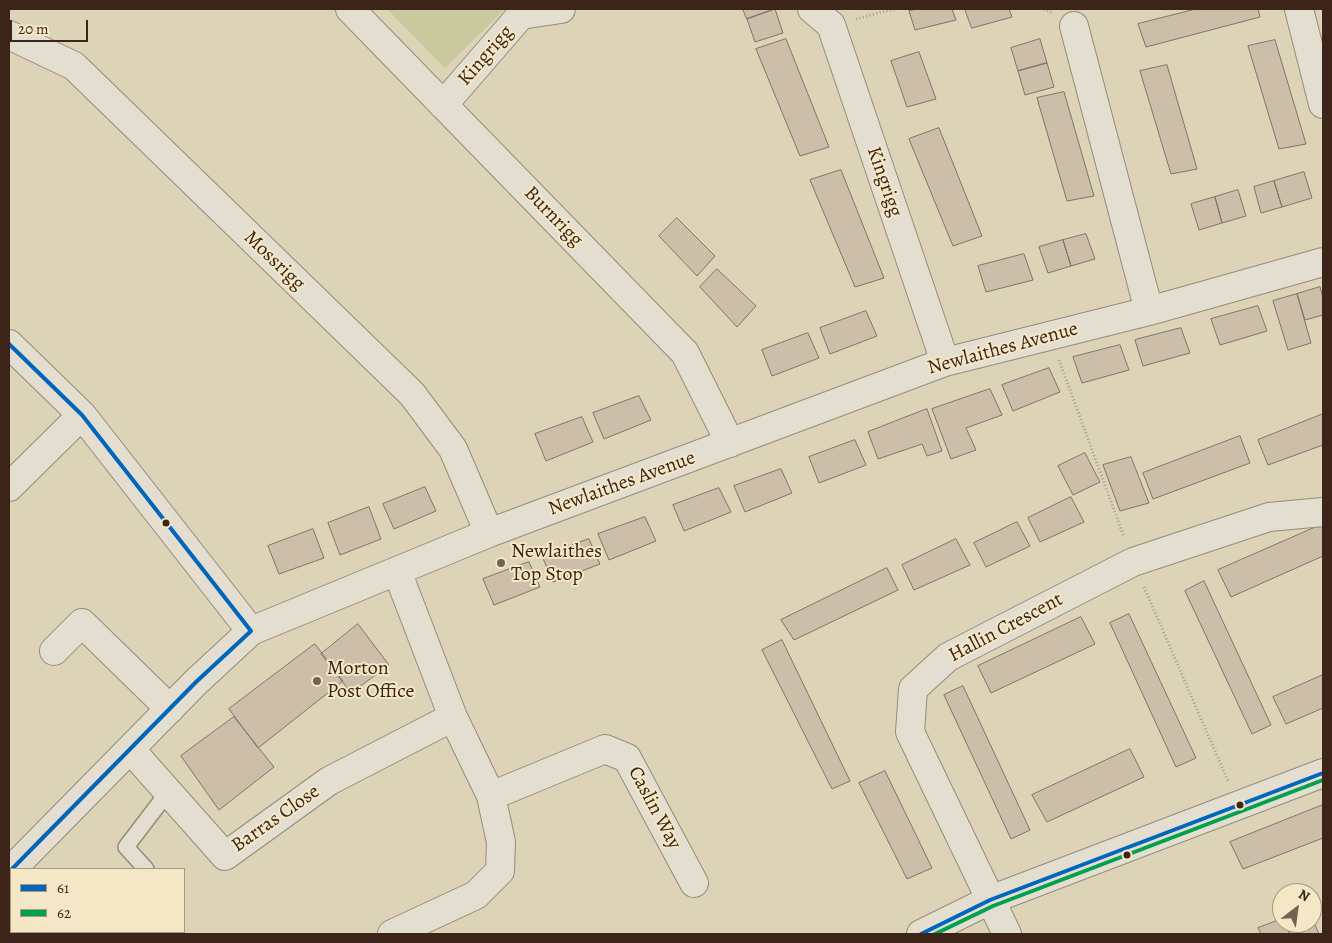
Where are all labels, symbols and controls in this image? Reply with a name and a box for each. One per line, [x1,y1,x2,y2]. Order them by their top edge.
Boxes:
scale bar [12,10,90,42]
text: 20 m [18,19,49,39]
street label: Kingrigg [453,21,519,91]
street label: Kingrigg [861,144,907,220]
street label: Burnrigg [518,182,588,252]
street label: Mossrigg [238,226,310,296]
street label: Newlaithes Avenue [925,317,1081,381]
street label: Newlaithes Avenue [545,446,699,522]
unlabelled marker [161,518,171,528]
place label: Newlaithes Top Stop [511,540,602,587]
marker: Newlaithes Top Stop [495,557,507,569]
street label: Hallin Crescent [945,588,1067,668]
place label: Morton Post Office [327,657,414,704]
marker: Morton Post Office [311,675,323,687]
street label: Caslin Way [622,763,686,853]
street label: Barras Close [227,780,325,858]
unlabelled marker [1235,800,1245,810]
unlabelled marker [1122,850,1132,860]
legend [10,868,185,933]
text: 61 [57,878,69,898]
north arrow [1272,883,1322,933]
text: N [1295,885,1313,906]
text: 62 [57,903,71,923]

